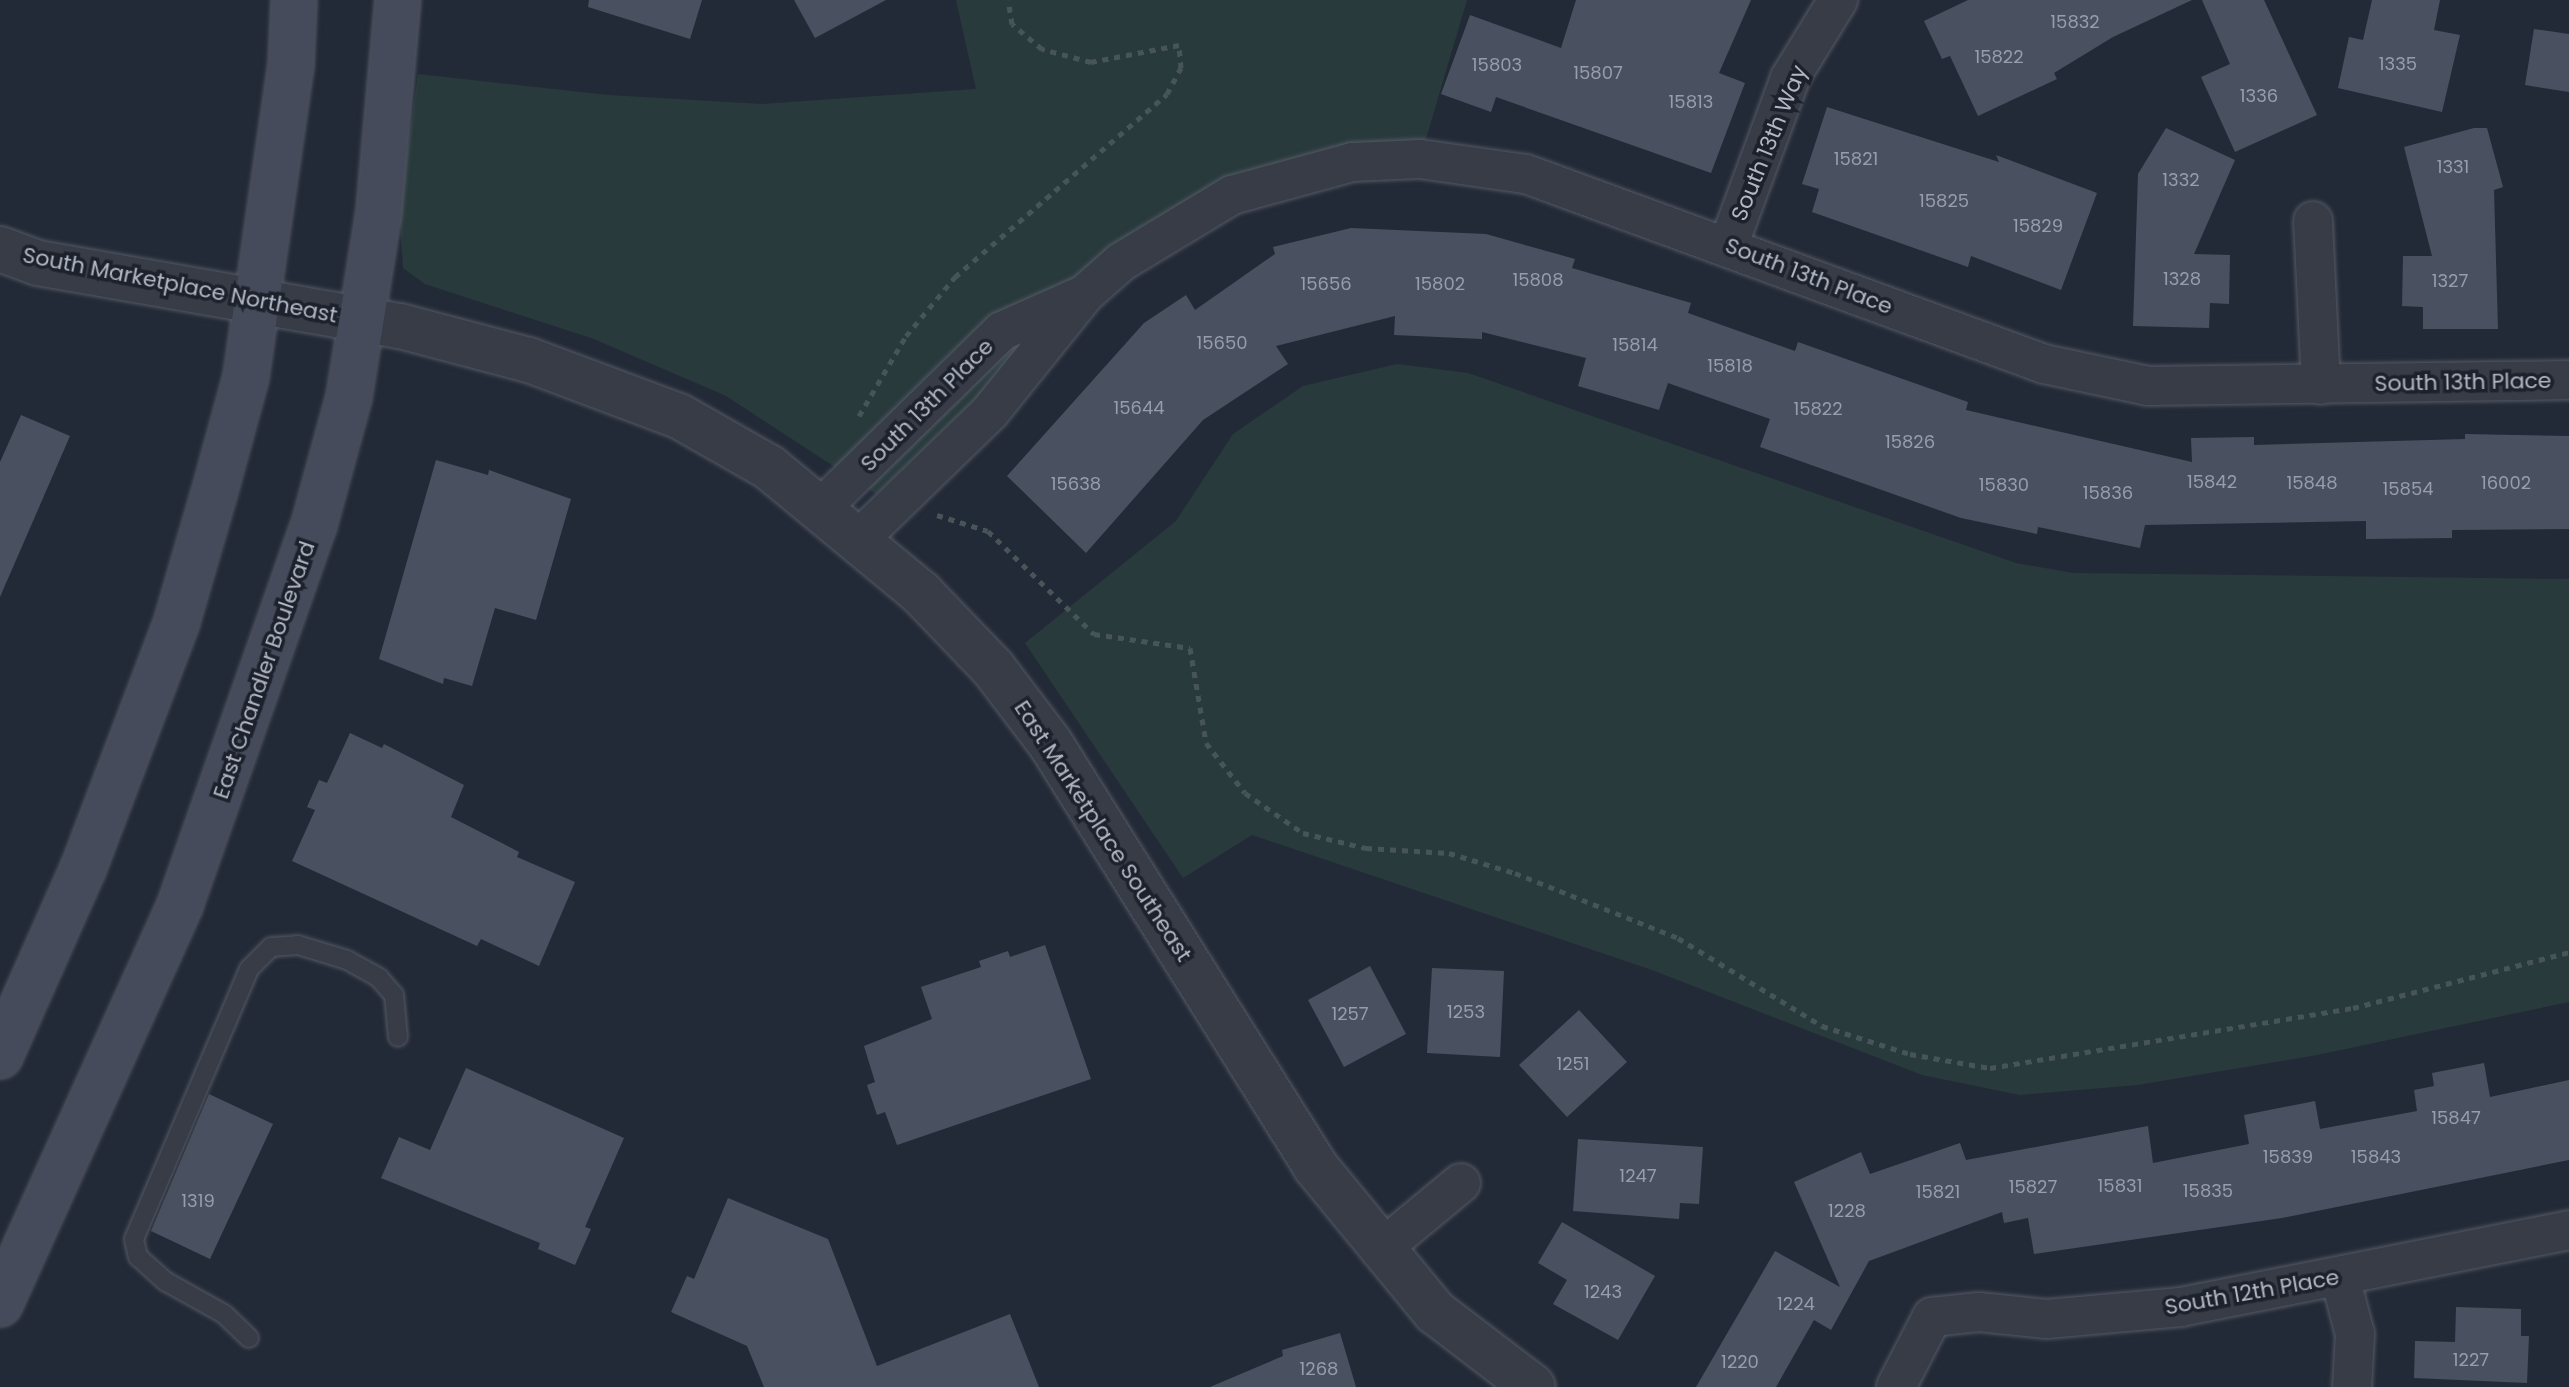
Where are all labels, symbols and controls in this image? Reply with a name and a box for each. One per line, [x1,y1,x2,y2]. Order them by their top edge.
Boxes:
house number: 15832 [2050,11,2100,33]
house number: 15822 [1974,46,2024,68]
house number: 1335 [2379,53,2417,75]
house number: 15803 [1472,54,1522,76]
street label: South 13th Way [1726,61,1812,225]
house number: 15807 [1573,62,1623,84]
house number: 1336 [2240,85,2278,107]
house number: 15813 [1669,91,1713,113]
house number: 15821 [1834,148,1878,170]
house number: 1331 [2437,156,2469,178]
house number: 1332 [2162,169,2200,191]
house number: 15825 [1919,190,1969,212]
house number: 15829 [2013,215,2063,237]
street label: South 13th Place [1722,232,1896,320]
street label: South Marketplace Northeast [20,242,340,328]
house number: 1328 [2163,268,2201,290]
house number: 15808 [1512,269,1564,291]
house number: 1327 [2432,270,2468,292]
house number: 15656 [1300,273,1352,295]
house number: 15802 [1415,273,1465,295]
house number: 15650 [1196,332,1248,354]
street label: South 13th Place [855,333,999,477]
house number: 15814 [1612,334,1658,356]
house number: 15818 [1707,355,1753,377]
street label: South 13th Place [2374,367,2552,397]
house number: 15644 [1113,397,1165,419]
house number: 15822 [1793,398,1843,420]
house number: 15826 [1885,431,1935,453]
house number: 15842 [2187,471,2237,493]
house number: 15848 [2286,472,2338,494]
house number: 16002 [2481,472,2531,494]
house number: 15638 [1051,473,1101,495]
house number: 15830 [1979,474,2029,496]
house number: 15854 [2382,478,2434,500]
house number: 15836 [2083,482,2133,504]
street label: East Chandler Boulevard [207,538,321,802]
street label: East Marketplace Southeast [1009,696,1197,966]
house number: 1253 [1447,1001,1485,1023]
house number: 1257 [1331,1003,1369,1025]
house number: 1251 [1556,1053,1590,1075]
house number: 15847 [2431,1107,2481,1129]
house number: 15839 [2263,1146,2313,1168]
house number: 15843 [2351,1146,2401,1168]
house number: 1247 [1619,1165,1657,1187]
house number: 15831 [2098,1175,2142,1197]
house number: 15827 [2009,1176,2057,1198]
house number: 15835 [2183,1180,2233,1202]
house number: 15821 [1916,1181,1960,1203]
house number: 1319 [181,1190,215,1212]
house number: 1228 [1828,1200,1866,1222]
street label: South 12th Place [2163,1264,2341,1320]
house number: 1243 [1584,1281,1622,1303]
house number: 1224 [1777,1293,1815,1315]
house number: 1227 [2453,1349,2489,1371]
house number: 1220 [1721,1351,1759,1373]
house number: 1268 [1300,1358,1338,1380]

